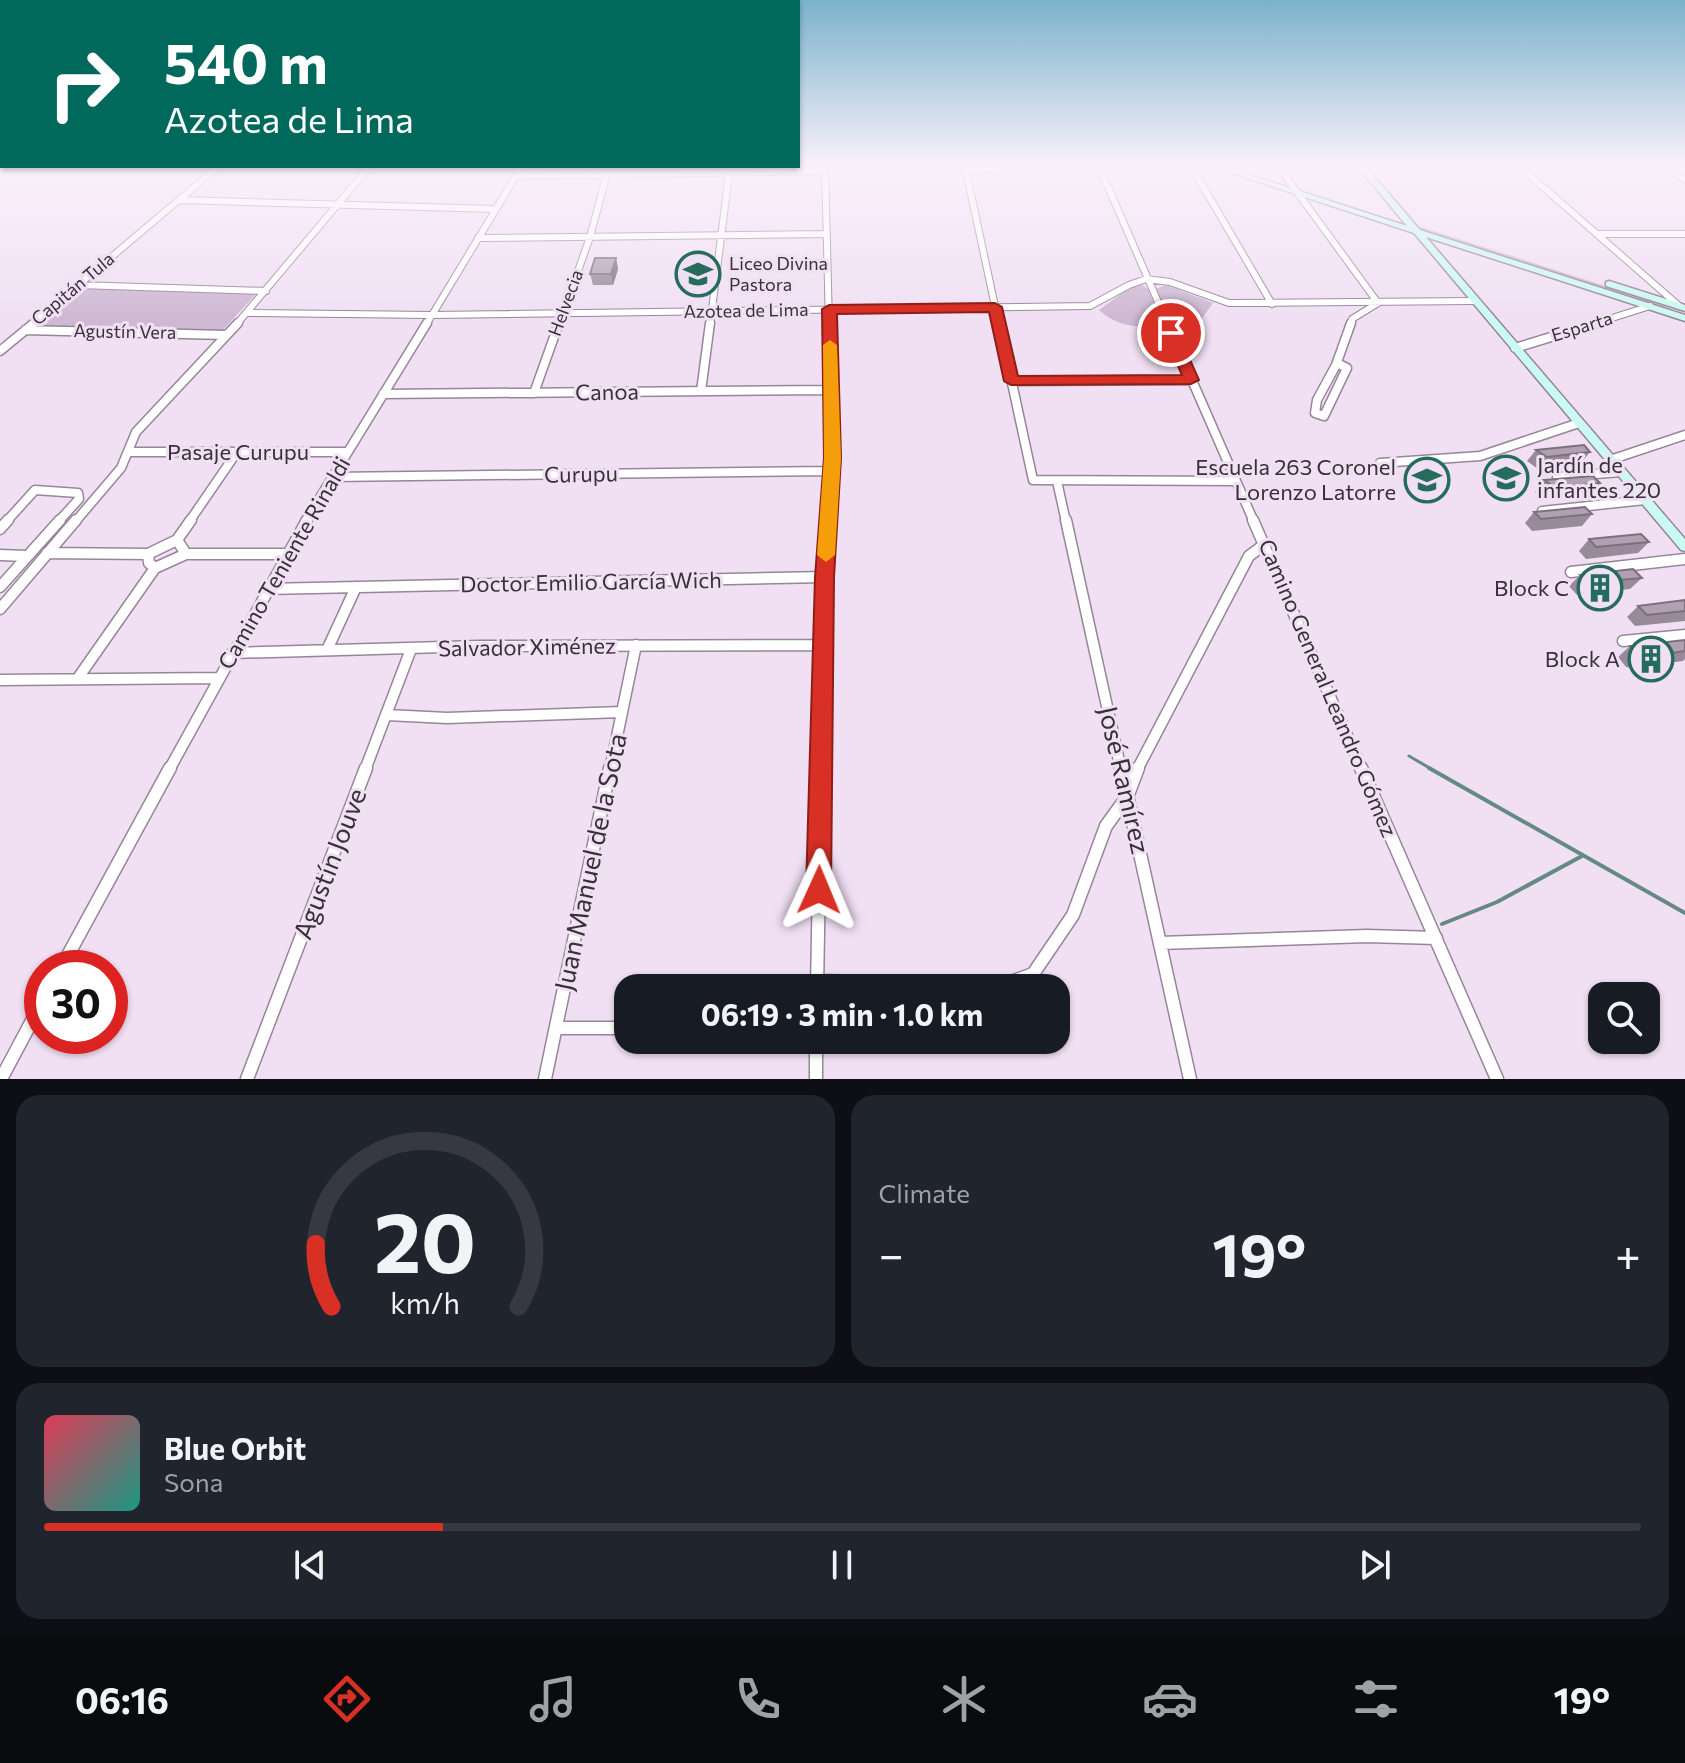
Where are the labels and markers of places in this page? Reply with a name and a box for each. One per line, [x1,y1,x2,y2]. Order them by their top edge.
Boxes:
school or university icon: Liceo Divina Pastora [674,250,722,298]
place label: Liceo Divina Pastora [729,252,828,295]
pin [1137,299,1205,367]
place label: Jardín de infantes 220 [1537,451,1661,503]
place label: Escuela 263 Coronel Lorenzo Latorre [1195,453,1396,505]
school or university icon: Jardín de infantes 220 [1482,454,1530,502]
school or university icon: Escuela 263 Coronel Lorenzo Latorre [1403,456,1451,504]
building icon: Block C [1576,564,1624,612]
place label: Block C [1494,574,1569,601]
building icon: Block A [1627,635,1675,683]
place label: Block A [1545,645,1620,672]

